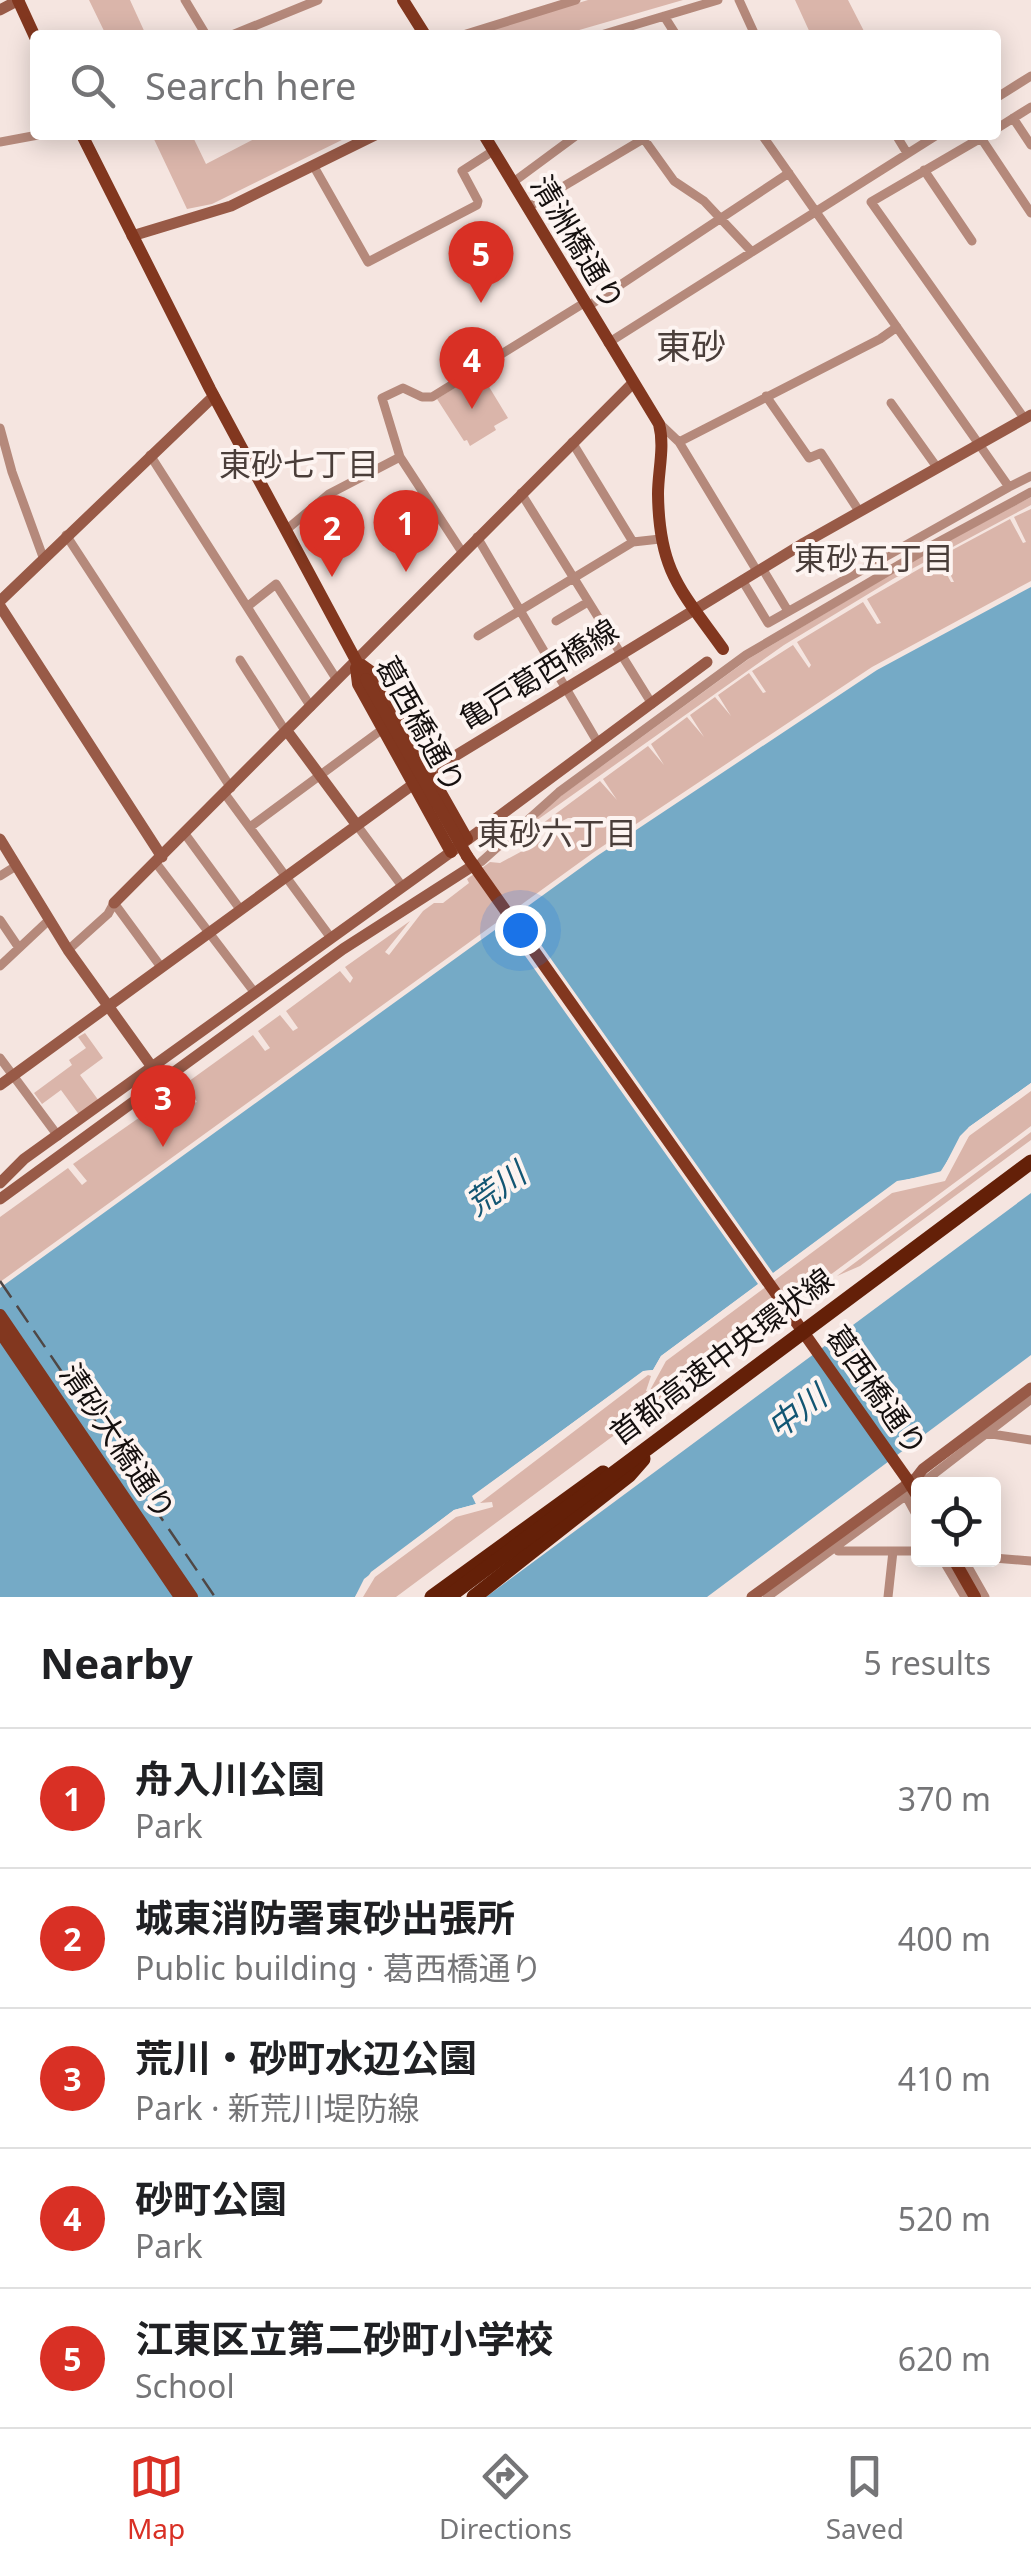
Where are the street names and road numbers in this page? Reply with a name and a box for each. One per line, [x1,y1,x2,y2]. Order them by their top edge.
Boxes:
street label: 清洲橋通り [522,167,634,317]
street label: 亀戸葛西橋線 [451,609,625,739]
street label: 葛西橋通り [367,649,476,800]
street label: 首都高速中央環状線 [601,1258,841,1453]
street label: 葛西橋通り [817,1317,937,1463]
street label: 清砂大橋通り [51,1355,186,1527]

